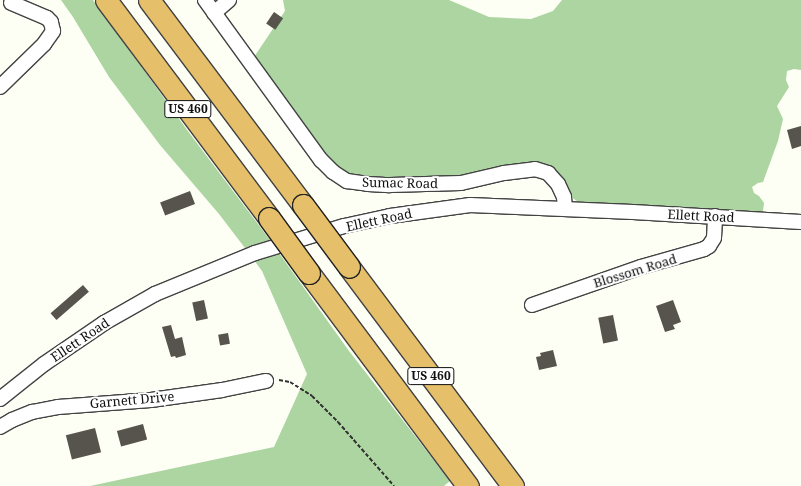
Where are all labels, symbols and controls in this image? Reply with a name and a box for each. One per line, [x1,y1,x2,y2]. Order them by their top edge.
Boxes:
road number: US 460 [164,99,212,119]
street label: Sumac Road [362,175,438,191]
street label: Ellett Road [345,205,413,235]
street label: Ellett Road [667,206,735,226]
street label: Blossom Road [591,251,679,291]
street label: Ellett Road [48,315,112,365]
road number: US 460 [407,366,455,386]
street label: Garnett Drive [89,389,175,411]

